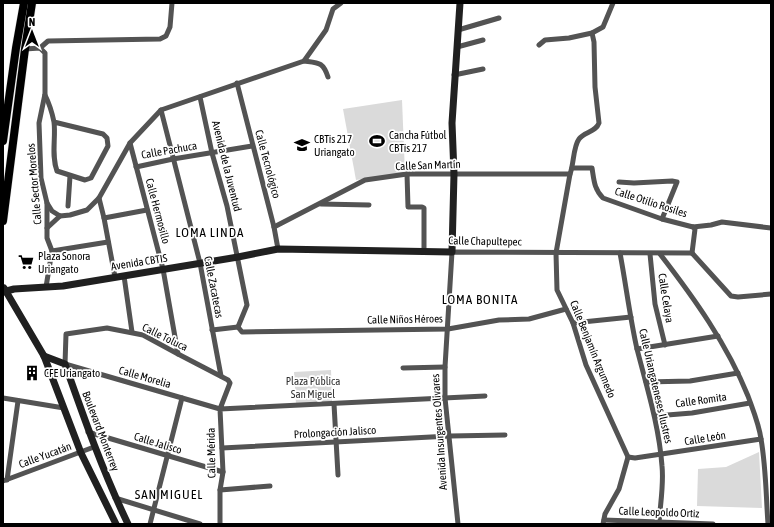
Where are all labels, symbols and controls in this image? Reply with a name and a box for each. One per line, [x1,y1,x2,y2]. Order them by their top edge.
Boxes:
north arrow [12,12,52,52]
text: N [29,16,35,28]
street label: Avenida de la Juventud [210,119,244,213]
street label: Calle Tecnológico [253,128,283,200]
place label: Cancha Fútbol CBTis 217 [389,129,447,154]
sports icon: Cancha Fútbol CBTis 217 [368,132,386,150]
place label: CBTis 217 Uriangato [314,133,355,158]
school or university icon: CBTis 217 Uriangato [293,136,311,154]
street label: Calle Pachuca [140,139,198,161]
street label: Calle Sector Morelos [24,143,44,225]
street label: Calle San Martín [395,158,461,172]
street label: Calle Hermosillo [143,177,173,245]
street label: Calle Otilio Rosiles [613,185,689,219]
district label: LOMA LINDA [176,225,244,240]
street label: Calle Chapultepec [448,234,523,248]
place label: Plaza Sonora Uriangato [38,250,90,275]
street label: Avenida CBTIS [110,252,168,272]
supermarket icon: Plaza Sonora Uriangato [17,253,35,271]
street label: Calle Zacatecas [202,255,226,319]
street label: Calle Celaya [656,272,676,324]
district label: LOMA BONITA [442,292,518,307]
street label: Calle Benjamín Argumedo [568,298,618,400]
street label: Calle Niños Héroes [367,312,443,326]
street label: Calle Toluca [140,321,190,353]
street label: Calle Uriangateneses Ilustres [637,327,675,445]
building icon: CFE Uriangato [23,364,41,382]
street label: Calle Morelia [118,364,172,390]
place label: CFE Uriangato [44,367,100,379]
street label: Avenida Insurgentes Olivares [429,373,449,491]
park label: Plaza Pública San Miguel [286,375,340,400]
street label: Boulevard Monterrey [80,389,122,473]
street label: Calle Romita [675,390,727,410]
street label: Prolongación Jalisco [293,424,377,440]
street label: Calle Mérida [205,428,217,478]
street label: Calle León [683,429,727,447]
street label: Calle Jalisco [133,430,183,456]
street label: Calle Yucatán [17,440,73,470]
district label: SAN MIGUEL [135,487,203,502]
street label: Calle Leopoldo Ortiz [618,505,700,519]

